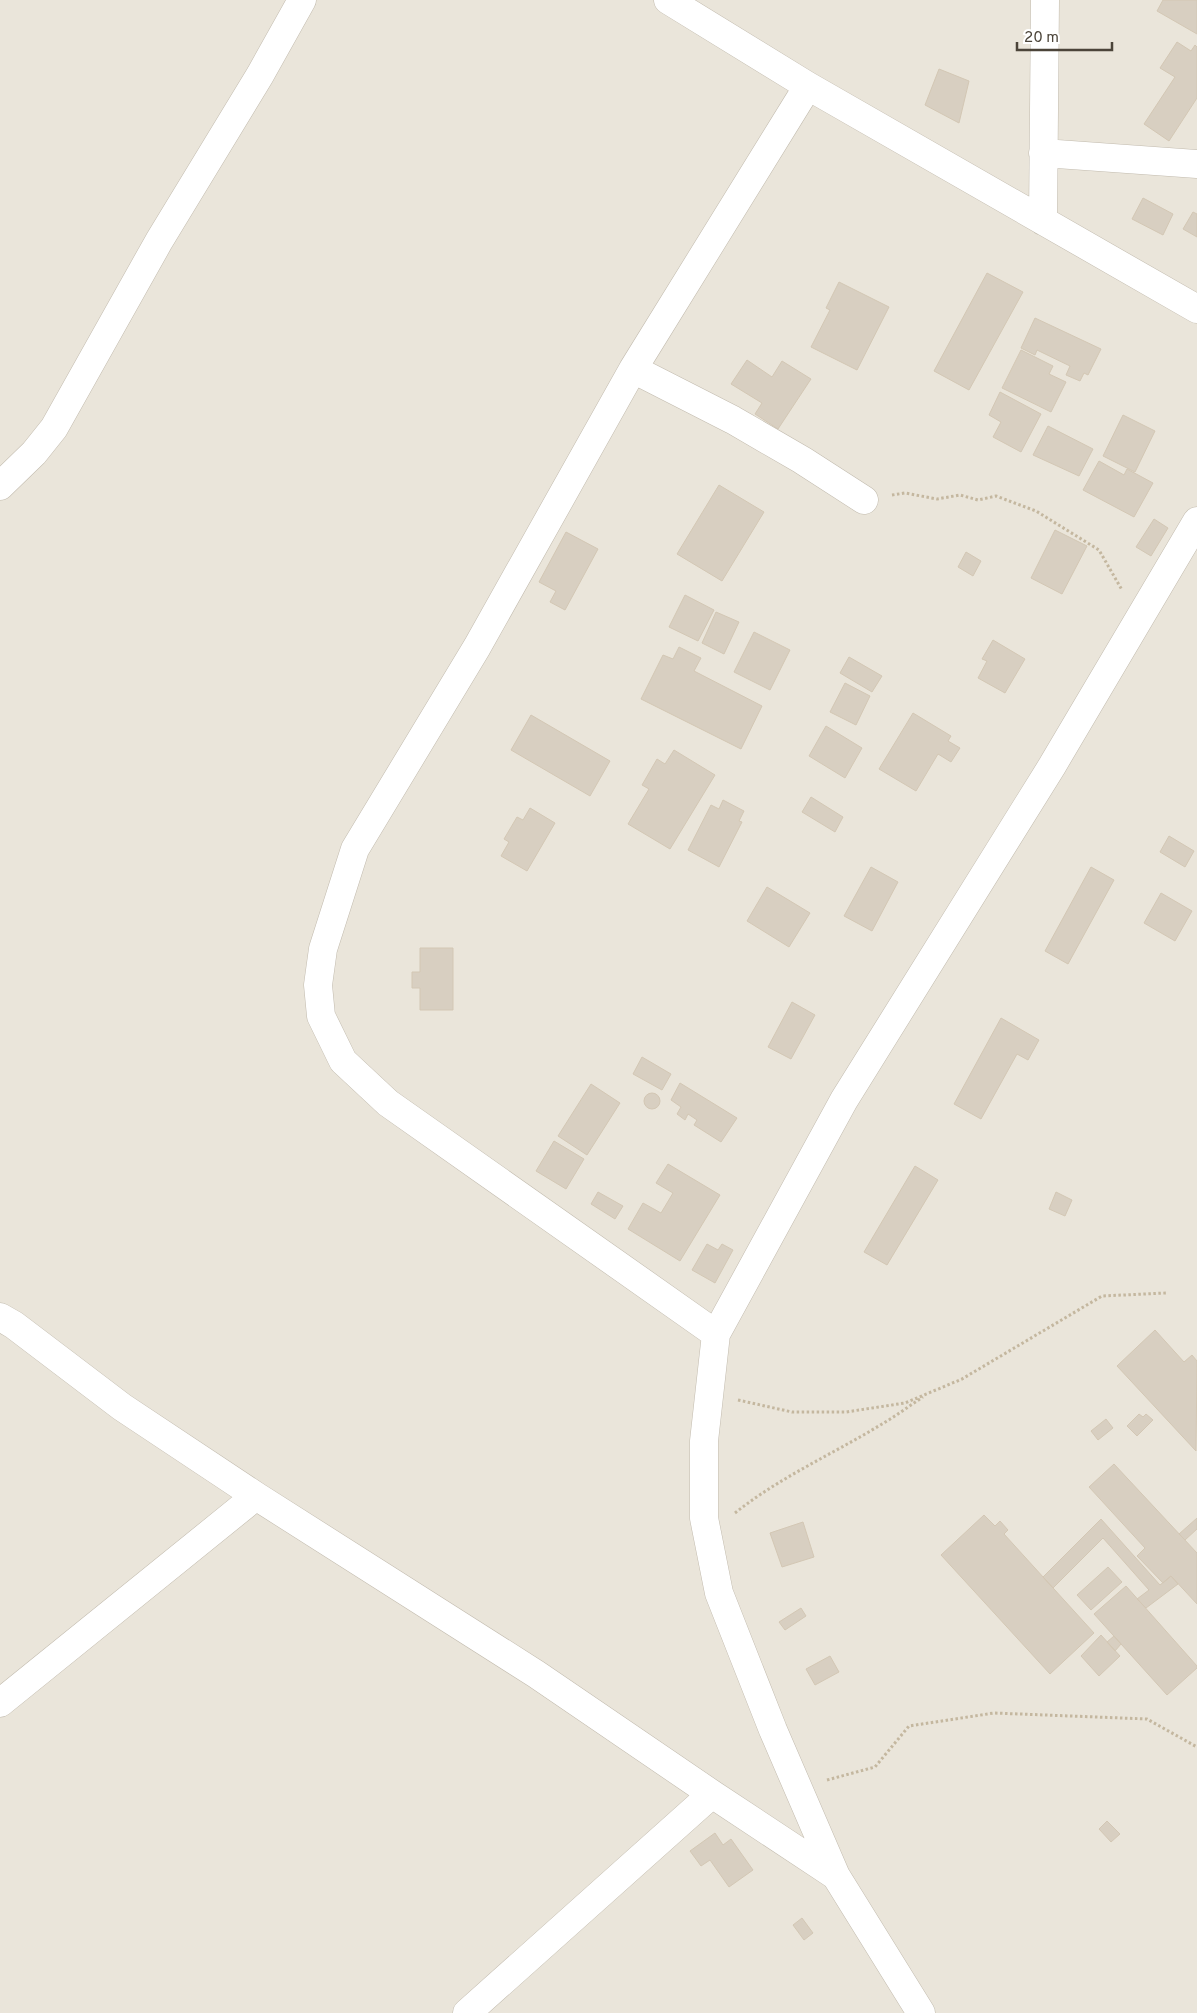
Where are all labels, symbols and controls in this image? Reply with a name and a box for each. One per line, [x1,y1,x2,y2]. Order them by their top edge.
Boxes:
scale bar [1017,20,1112,52]
text: 20 m [1024,29,1059,48]

